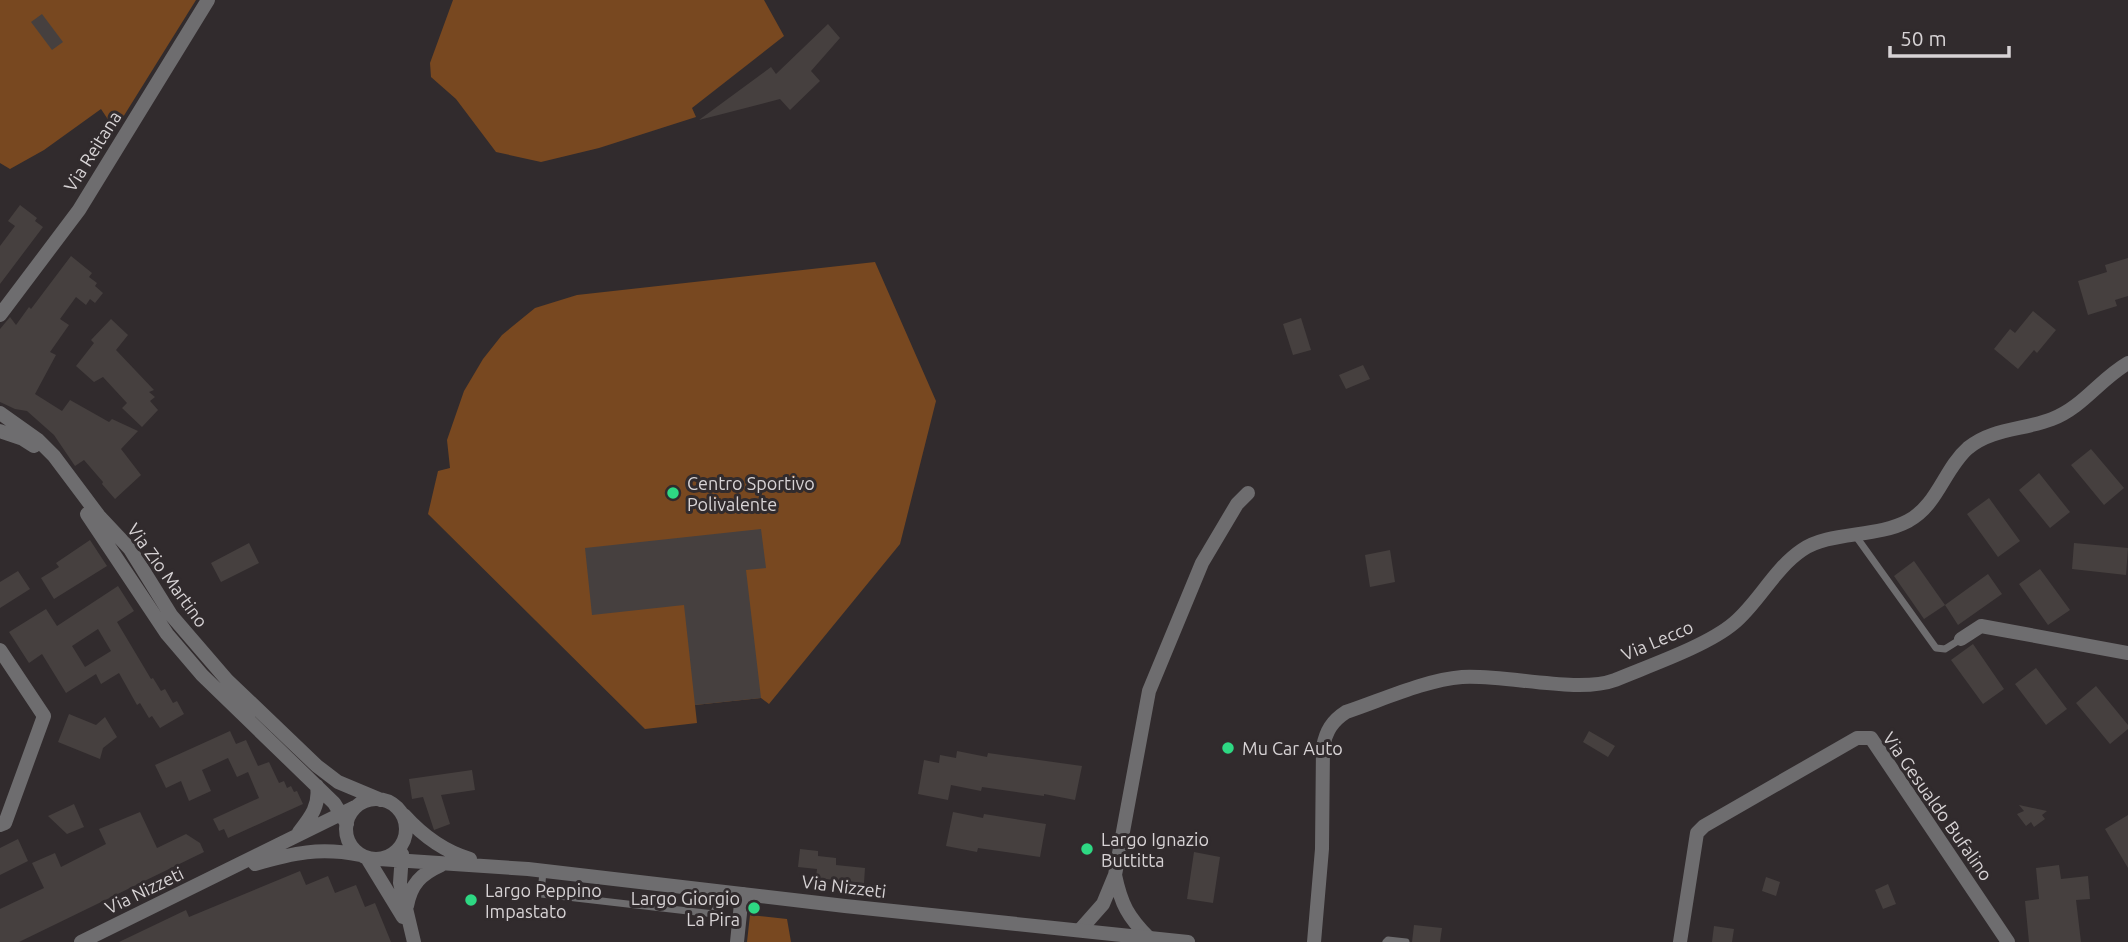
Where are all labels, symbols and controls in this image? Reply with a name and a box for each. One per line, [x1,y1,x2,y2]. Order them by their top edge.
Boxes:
scale bar [1890,14,2009,58]
text: 50 m [1900,26,1947,50]
street label: Via Reitana [59,107,125,195]
place label: Centro Sportivo Polivalente [687,473,815,514]
marker: Centro Sportivo Polivalente [665,485,681,501]
street label: Via Zio Martino [124,519,212,631]
street label: Via Lecco [1618,616,1696,664]
street label: Via Gesualdo Bufalino [1879,728,1997,884]
place label: Mu Car Auto [1242,738,1343,758]
marker: Mu Car Auto [1220,740,1236,756]
place label: Largo Ignazio Buttitta [1101,829,1209,870]
marker: Largo Ignazio Buttitta [1079,841,1095,857]
street label: Via Nizzeti [102,862,186,918]
street label: Via Nizzeti [801,871,887,901]
place label: Largo Peppino Impastato [485,880,602,921]
place label: Largo Giorgio La Pira [631,888,740,929]
marker: Largo Peppino Impastato [463,892,479,908]
marker: Largo Giorgio La Pira [746,900,762,916]

